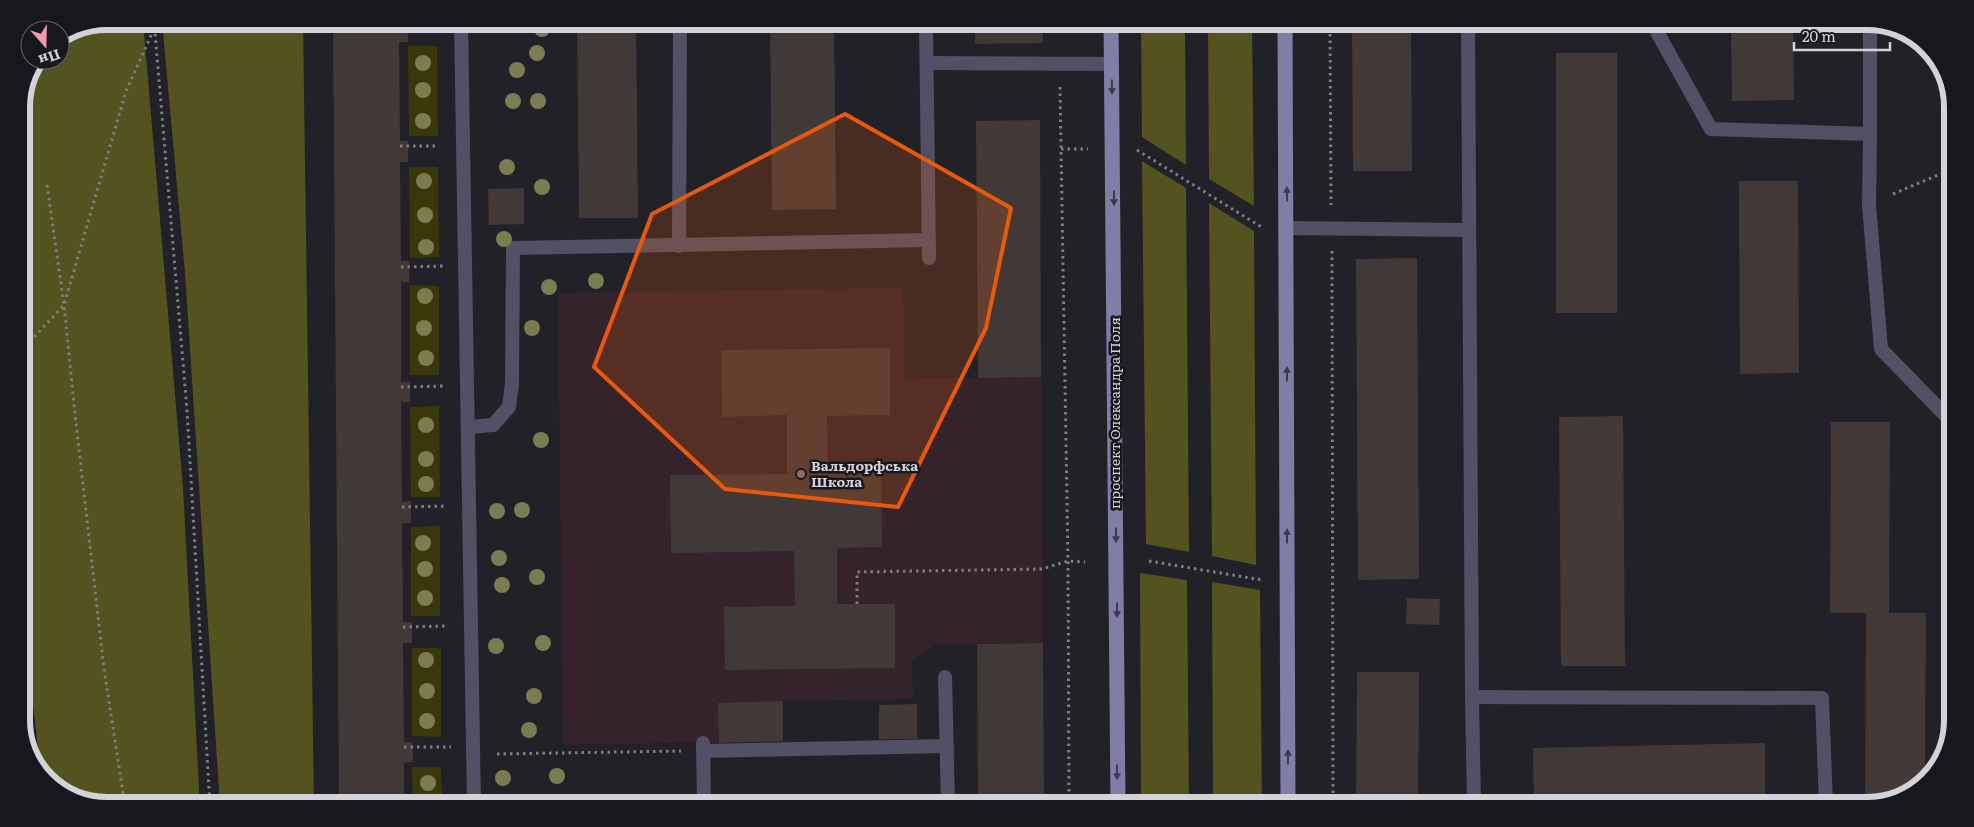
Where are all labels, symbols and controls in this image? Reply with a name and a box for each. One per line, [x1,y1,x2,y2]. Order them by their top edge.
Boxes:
north arrow [20,20,70,70]
scale bar [1794,20,1890,52]
text: 20 m [1802,24,1836,47]
text: Пн [36,45,63,71]
one-way arrow [1108,80,1116,96]
one-way arrow [1283,185,1291,201]
one-way arrow [1110,190,1118,206]
street label: проспект Олександра Поля [1104,317,1124,509]
one-way arrow [1283,365,1291,381]
place label: Вальдорфська Школа [811,455,919,491]
marker: Вальдорфська Школа [795,468,807,480]
one-way arrow [1112,528,1120,544]
one-way arrow [1283,528,1291,544]
one-way arrow [1113,602,1121,618]
one-way arrow [1284,749,1292,765]
one-way arrow [1113,765,1121,781]

